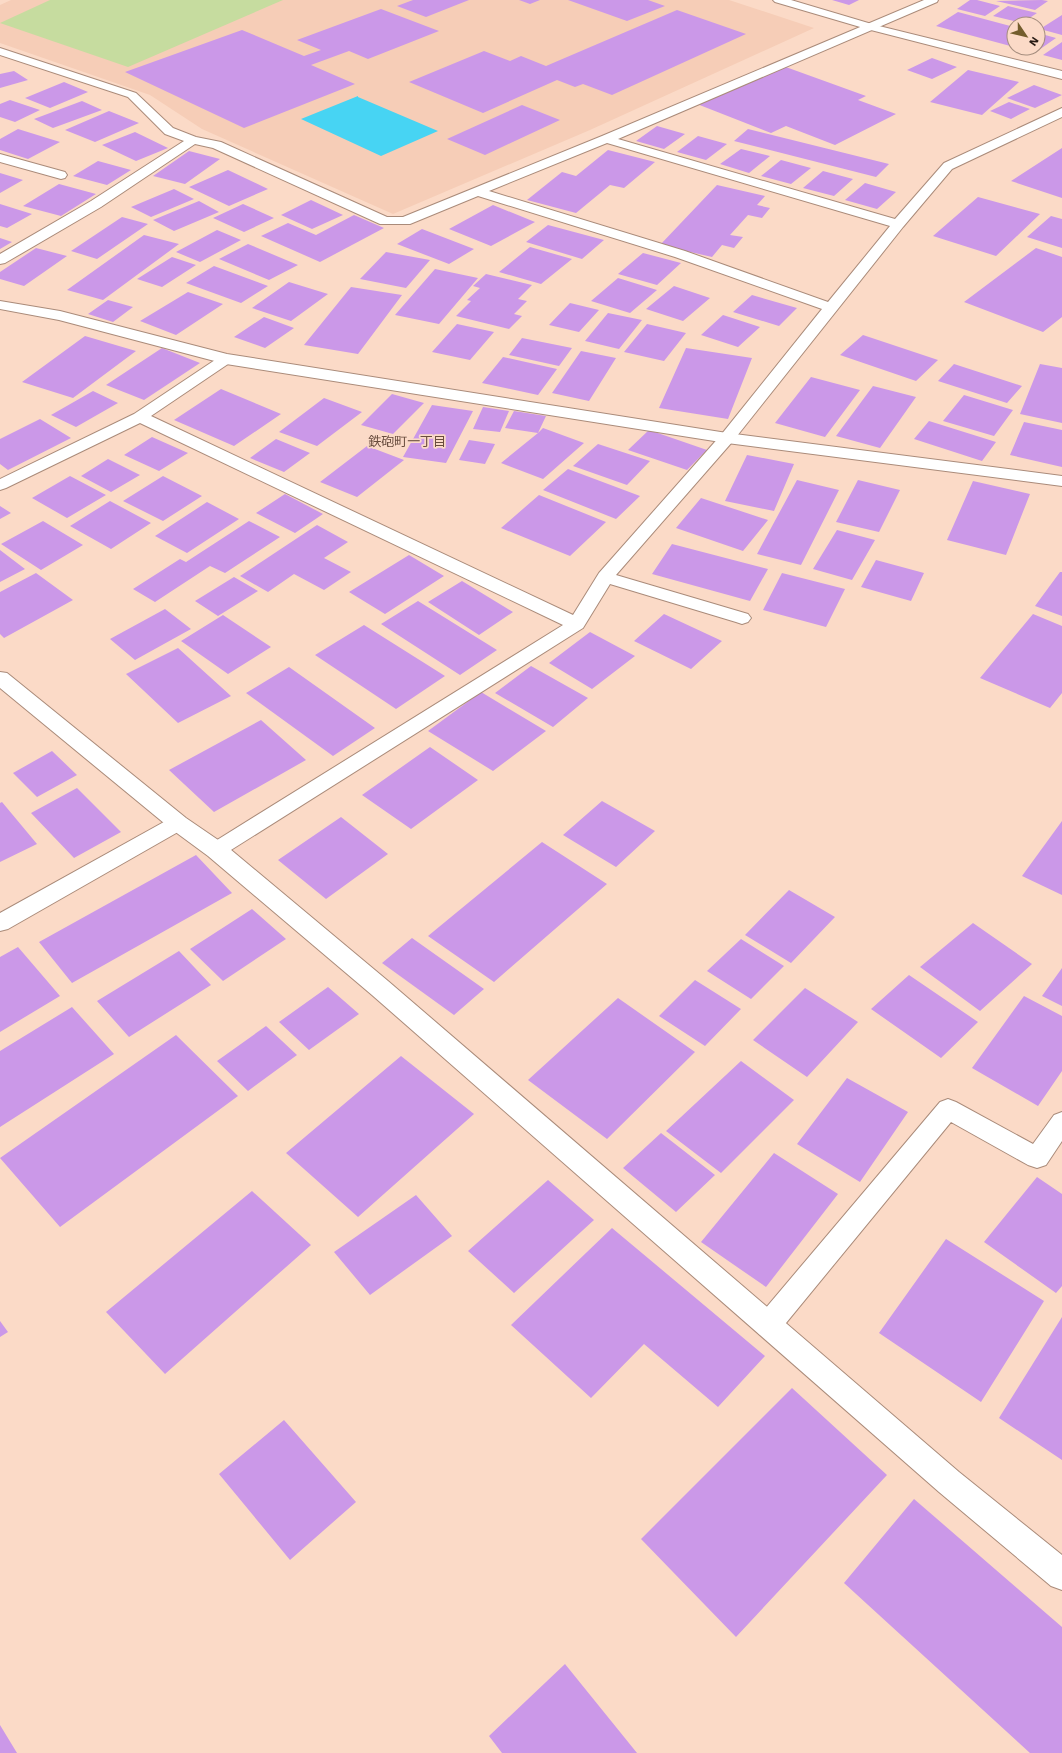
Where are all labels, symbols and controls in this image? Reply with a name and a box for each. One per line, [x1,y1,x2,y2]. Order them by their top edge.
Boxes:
north arrow [1006,16,1046,56]
text: N [1026,34,1041,49]
district label: 鉄砲町一丁目 [368,434,446,449]

